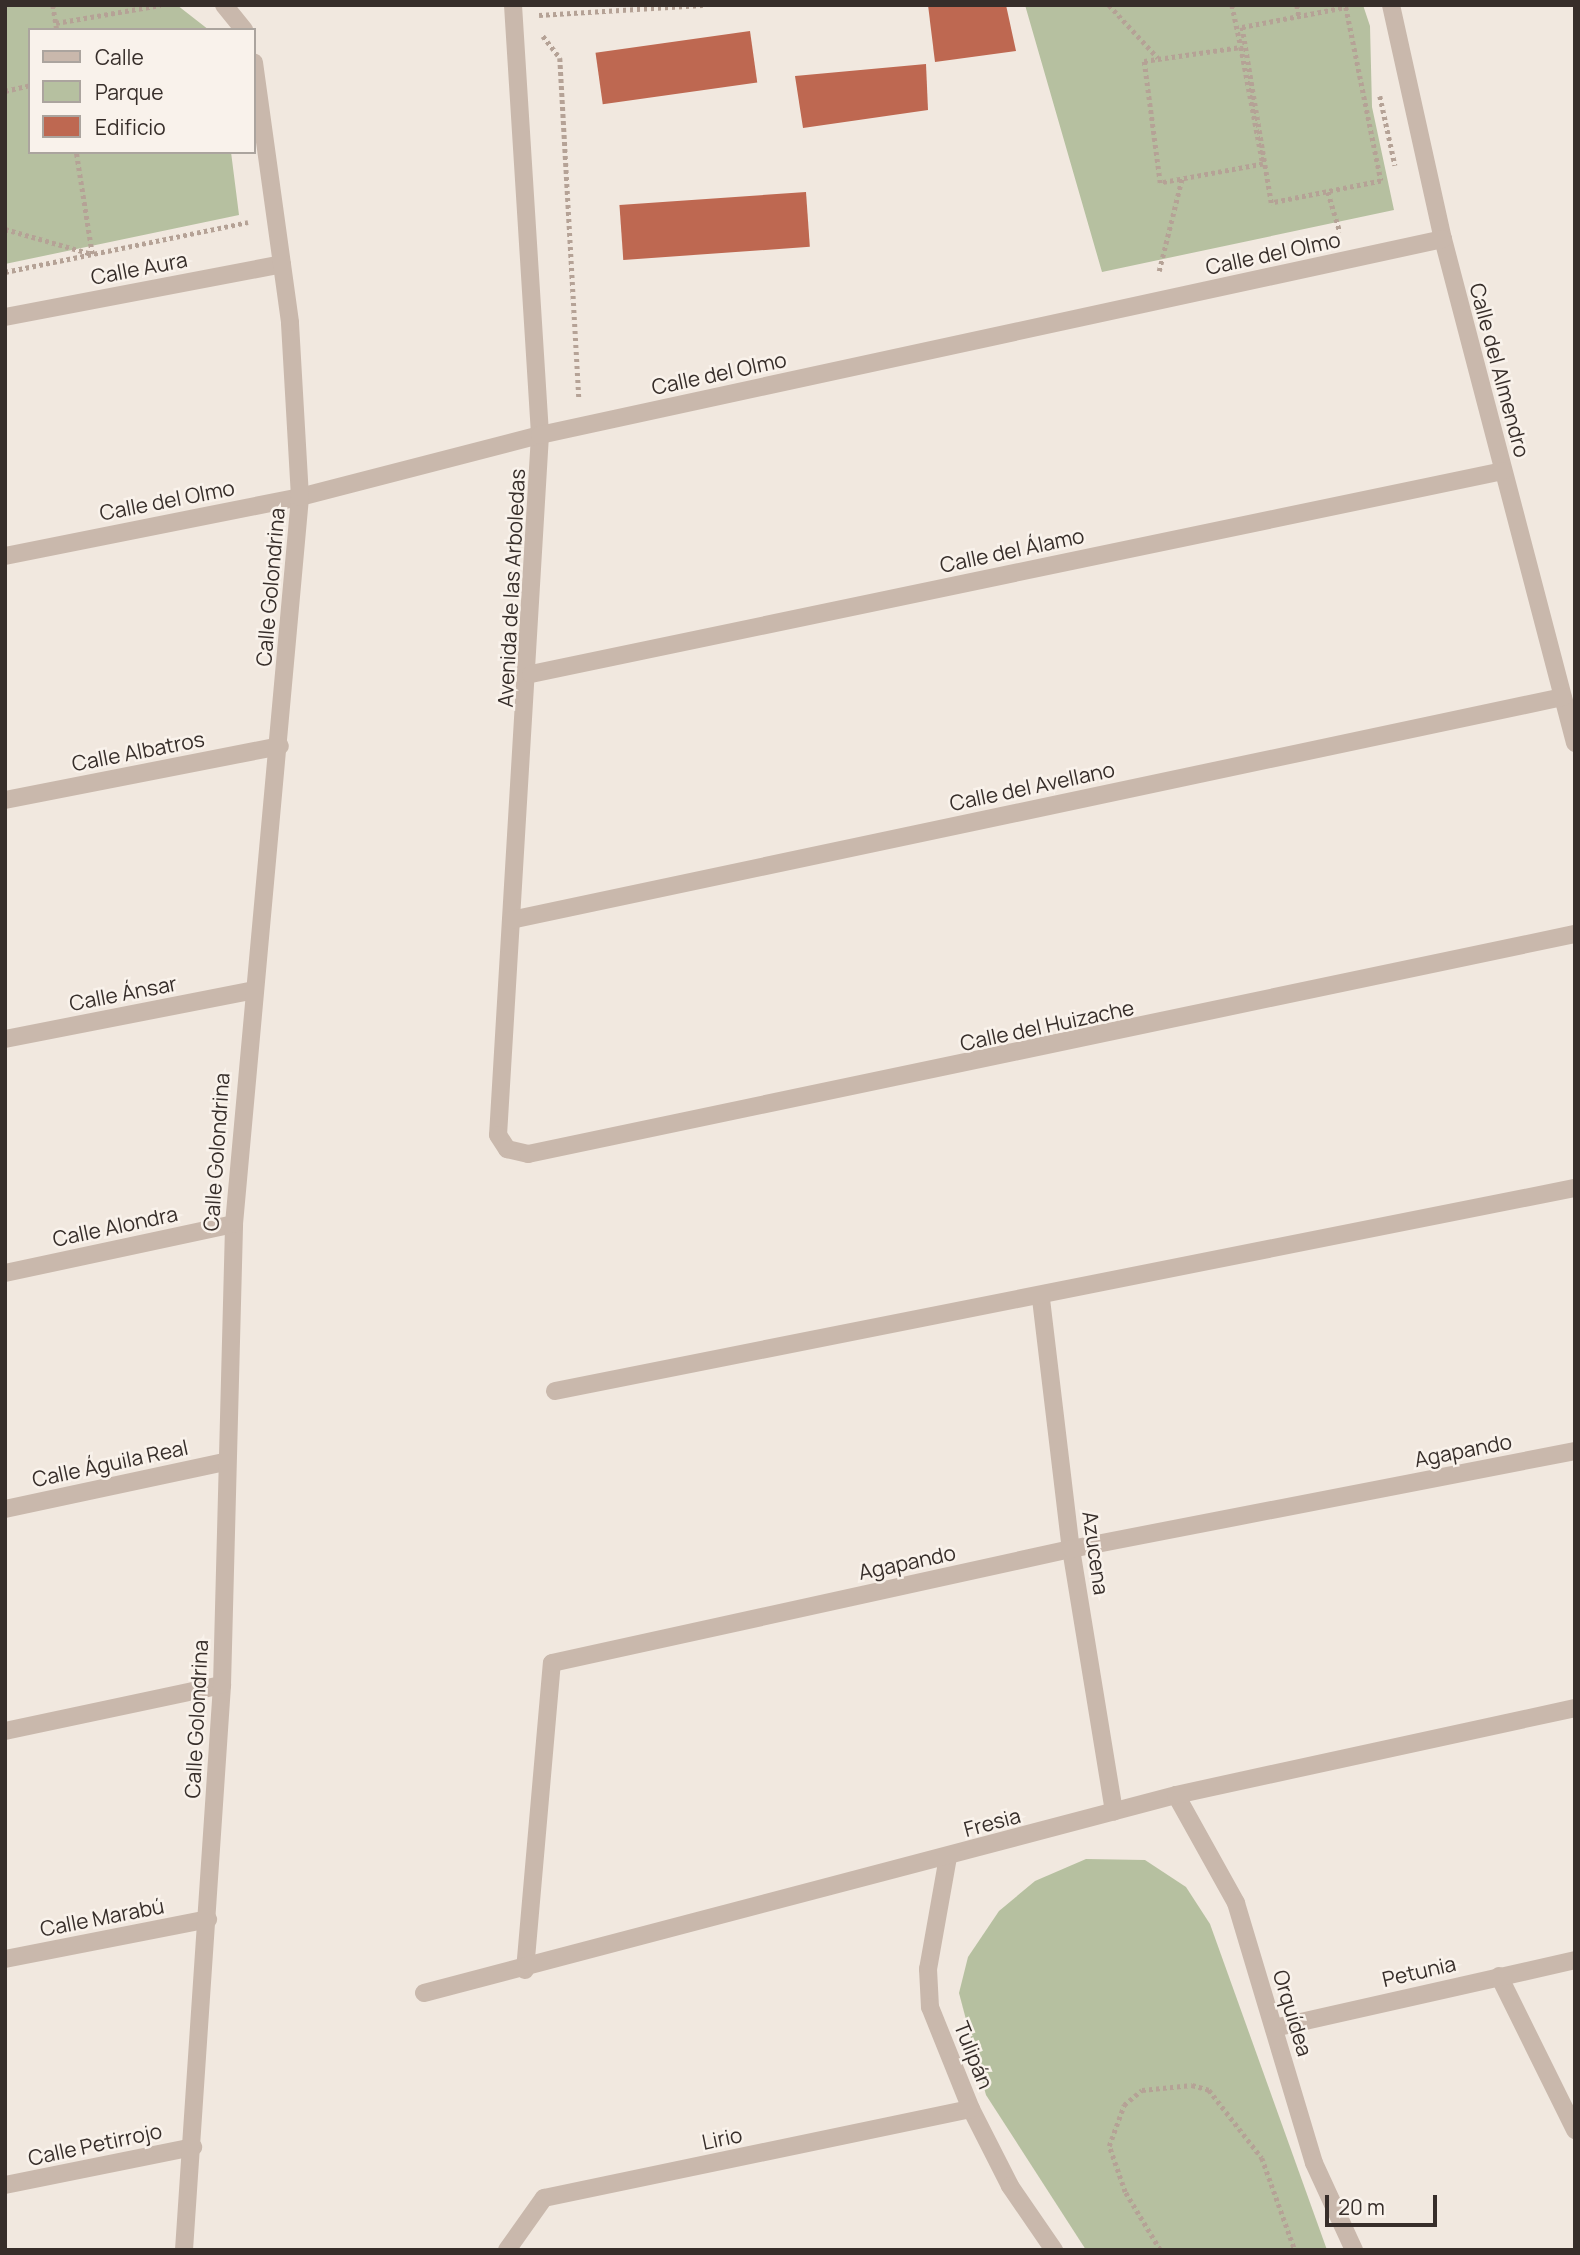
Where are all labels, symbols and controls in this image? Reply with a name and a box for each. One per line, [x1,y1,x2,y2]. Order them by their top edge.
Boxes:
legend [28,28,256,154]
text: Calle [95,43,144,71]
text: Parque [95,78,164,106]
text: Edificio [95,113,166,141]
street label: Calle del Olmo [1203,226,1343,280]
street label: Calle Aura [89,246,189,290]
street label: Calle del Almendro [1465,280,1535,460]
street label: Calle del Olmo [649,346,789,400]
street label: Avenida de las Arboledas [492,468,530,708]
street label: Calle del Olmo [97,475,237,525]
street label: Calle Golondrina [251,507,289,667]
street label: Calle del Álamo [938,522,1086,578]
street label: Calle Albatros [70,726,206,776]
street label: Calle del Avellano [947,756,1117,816]
street label: Calle Ánsar [67,970,179,1016]
street label: Calle del Huizache [958,994,1136,1056]
street label: Calle Golondrina [198,1072,234,1232]
street label: Calle Alondra [50,1200,180,1252]
street label: Agapando [1412,1428,1514,1472]
street label: Calle Águila Real [30,1434,190,1492]
street label: Azucena [1078,1510,1114,1596]
street label: Agapando [856,1539,958,1585]
street label: Calle Golondrina [179,1639,213,1799]
street label: Fresia [961,1802,1023,1842]
street label: Calle Marabú [38,1893,166,1941]
street label: Petunia [1380,1950,1458,1992]
street label: Orquídea [1268,1967,1318,2059]
street label: Tulipán [949,2018,999,2092]
street label: Calle Petirrojo [26,2118,164,2170]
street label: Lirio [700,2121,744,2155]
scale bar [1328,2182,1440,2226]
text: 20 m [1338,2193,1385,2221]

